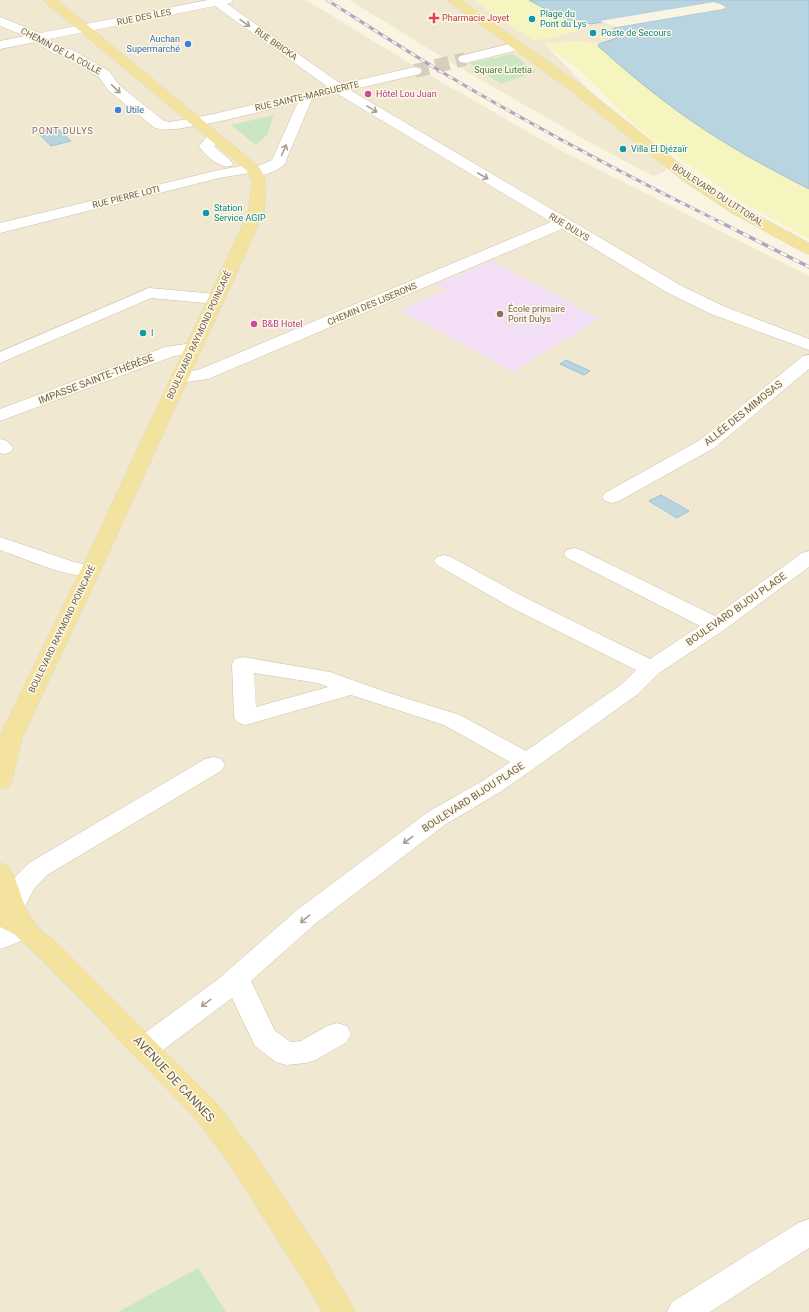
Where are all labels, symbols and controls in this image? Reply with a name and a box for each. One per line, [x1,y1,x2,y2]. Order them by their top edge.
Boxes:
street label: RUE DES ÎLES [116,6,172,27]
place label: Plage du Pont du Lys [540,9,587,29]
marker: Pharmacie Joyet [429,13,439,23]
place label: Pharmacie Joyet [442,13,509,23]
marker: Plage du Pont du Lys [527,14,537,24]
one-way arrow [240,19,251,27]
street label: CHEMIN DE LA COLLE [19,26,103,76]
street label: RUE BRICKA [253,26,299,62]
marker: Poste de Secours [588,28,598,38]
place label: Poste de Secours [601,28,671,38]
place label: Auchan Supermarché [127,34,180,54]
marker: Auchan Supermarché [183,39,193,49]
park label: Square Lutetia [474,65,532,75]
street label: RUE SAINTE-MARGUERITE [254,79,360,113]
one-way arrow [111,84,121,94]
marker: Hôtel Lou Juan [363,89,373,99]
place label: Hôtel Lou Juan [376,89,437,99]
marker: Utile [113,105,123,115]
place label: Utile [126,105,144,115]
one-way arrow [366,106,378,114]
district label: PONT DULYS [32,126,94,136]
one-way arrow [281,144,288,156]
marker: Villa El Djézaïr [618,144,628,154]
place label: Villa El Djézaïr [631,144,687,154]
street label: BOULEVARD DU LITTORAL [670,162,766,228]
one-way arrow [477,172,488,180]
street label: RUE PIERRE LOTI [91,184,161,210]
place label: Station Service AGIP [214,203,266,223]
marker: Station Service AGIP [201,208,211,218]
street label: RUE DULYS [547,211,591,243]
street label: BOULEVARD RAYMOND POINCARÉ [164,269,233,401]
street label: CHEMIN DES LISERONS [326,281,418,327]
place label: École primaire Pont Dulys [508,303,565,324]
marker: École primaire Pont Dulys [495,309,505,319]
marker: B&B Hotel [249,319,259,329]
place label: B&B Hotel [262,319,303,329]
marker: I [138,328,148,338]
place label: I [151,328,153,338]
street label: IMPASSE SAINTE-THÉRÈSE [36,351,155,406]
street label: ALLÉE DES MIMOSAS [701,377,784,448]
street label: BOULEVARD RAYMOND POINCARÉ [26,563,97,694]
street label: BOULEVARD BIJOU PLAGE [684,570,788,648]
street label: BOULEVARD BIJOU PLAGE [420,760,526,834]
one-way arrow [403,835,414,844]
one-way arrow [300,914,310,923]
one-way arrow [201,998,212,1007]
street label: AVENUE DE CANNES [131,1033,217,1125]

